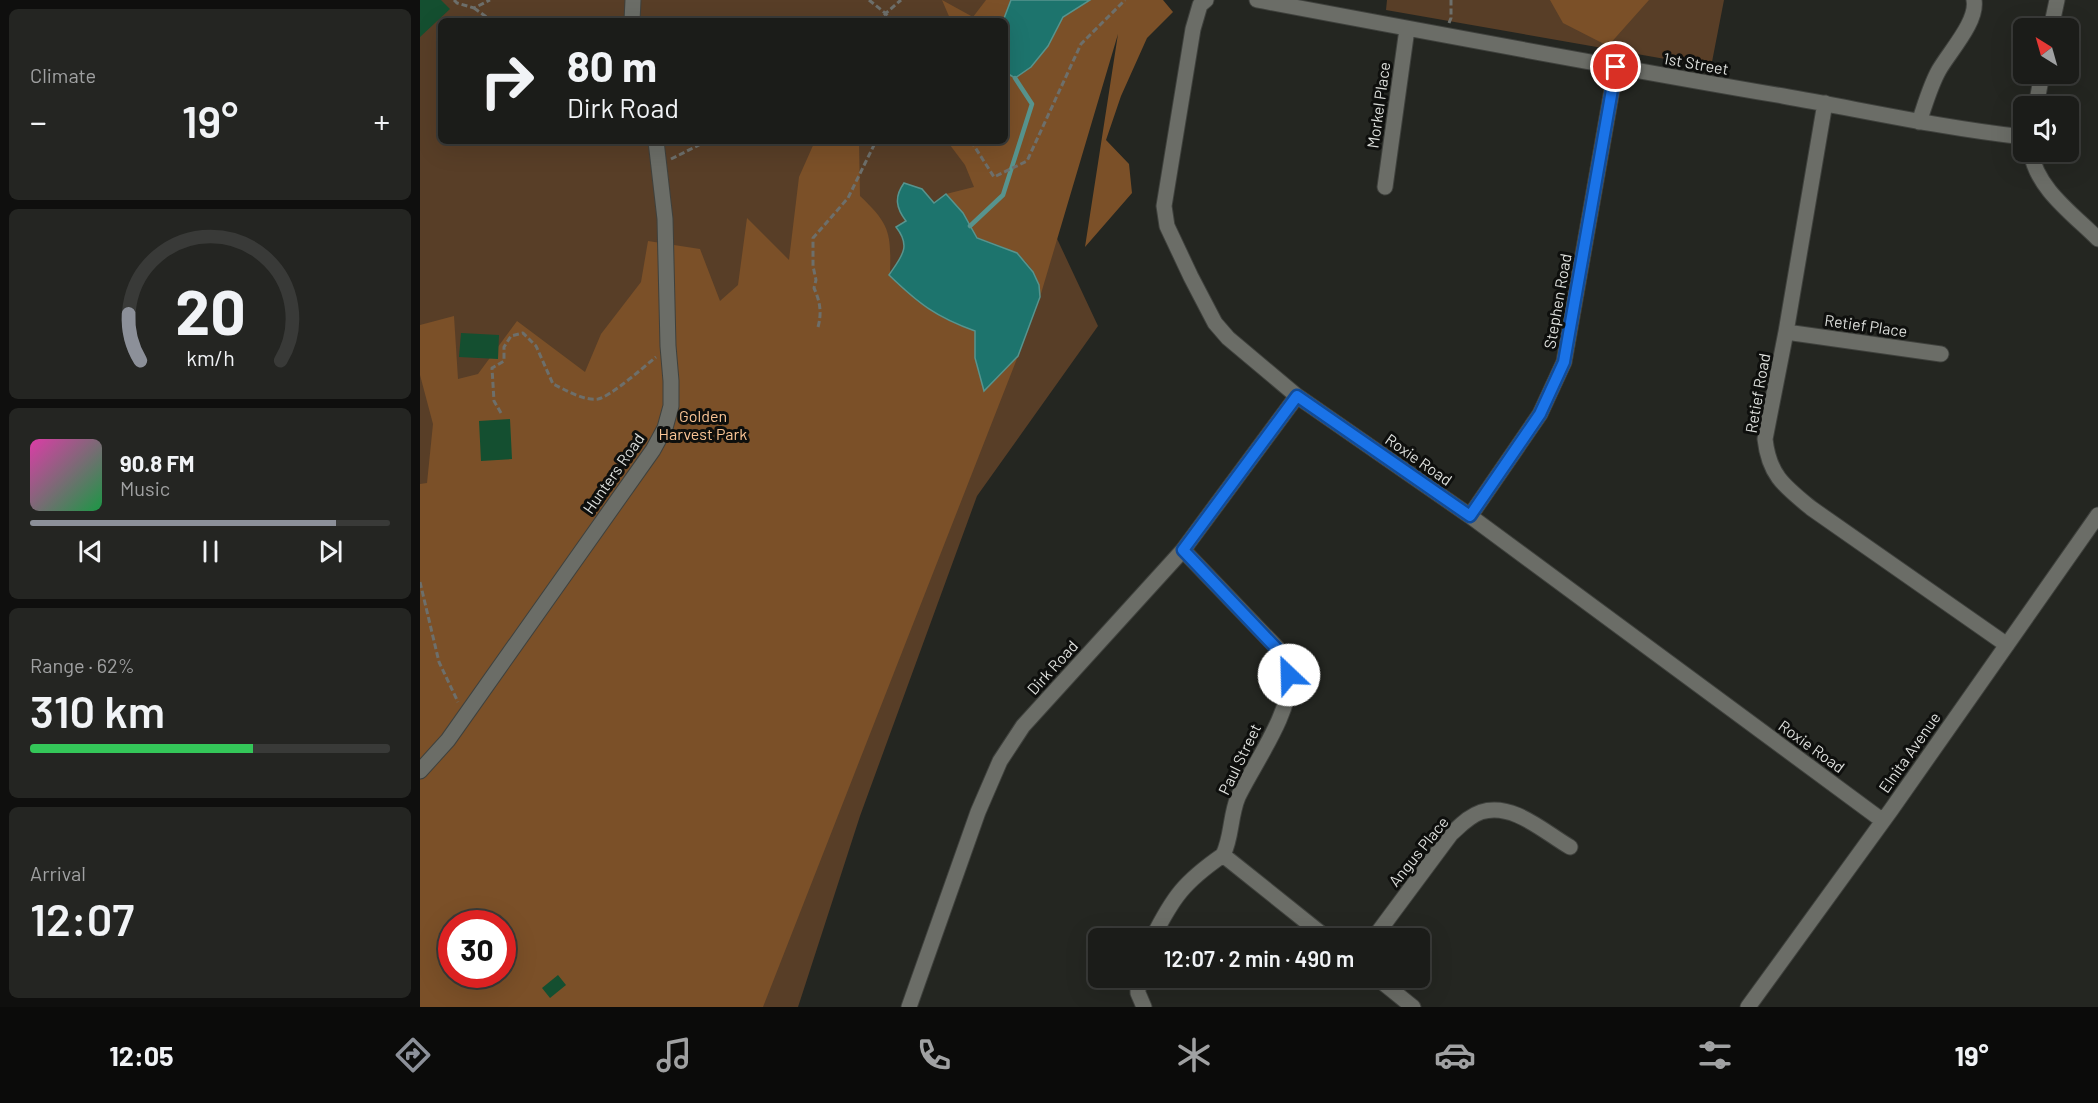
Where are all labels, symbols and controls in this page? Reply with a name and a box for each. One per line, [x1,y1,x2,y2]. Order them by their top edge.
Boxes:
north arrow [2013,18,2079,84]
map controls [2013,18,2079,162]
text: 80 m [567,40,657,90]
pin [1590,41,1641,92]
icon: right [468,42,546,120]
street label: 1st Street [1662,48,1730,78]
icon: arrive [1599,50,1632,83]
street label: Morkel Place [1363,60,1393,150]
text: Climate [30,63,96,87]
text: Dirk Road [567,91,679,123]
text: 19° [182,93,238,147]
button: sound [2013,96,2079,162]
text: − [30,101,47,141]
text: + [374,101,390,141]
street label: Stephen Road [1539,252,1575,350]
text: 20 [175,273,245,347]
street label: Retief Place [1823,310,1909,340]
text: km/h [186,345,234,370]
street label: Retief Road [1741,352,1773,434]
park label: Golden Harvest Park [659,406,747,443]
street label: Hunters Road [578,429,648,517]
street label: Roxie Road [1382,429,1456,489]
text: 90.8 FM [120,450,195,476]
text: Music [120,476,170,500]
icon: previous [74,535,107,568]
icon: pause [194,535,227,568]
icon: next [314,535,347,568]
street label: Dirk Road [1023,636,1081,698]
position arrow [1257,643,1321,707]
text: Range · 62% [30,653,135,677]
text: 310 km [30,683,165,737]
street label: Elnita Avenue [1874,708,1944,796]
street label: Roxie Road [1775,716,1849,776]
street label: Paul Street [1214,720,1264,798]
street label: Angus Place [1384,812,1452,890]
text: Arrival [30,861,86,885]
text: 12:07 [30,891,134,945]
speed limit sign: 30 [438,910,516,988]
text: 12:07 · 2 min · 490 m [1164,945,1354,971]
icon: directions [392,1034,434,1076]
icon: music [653,1034,695,1076]
icon: phone [913,1034,955,1076]
icon: climate [1173,1034,1215,1076]
icon: car [1434,1034,1476,1076]
icon: filters [1694,1034,1736,1076]
text: 12:05 [109,1039,174,1071]
text: 19° [1955,1039,1989,1071]

